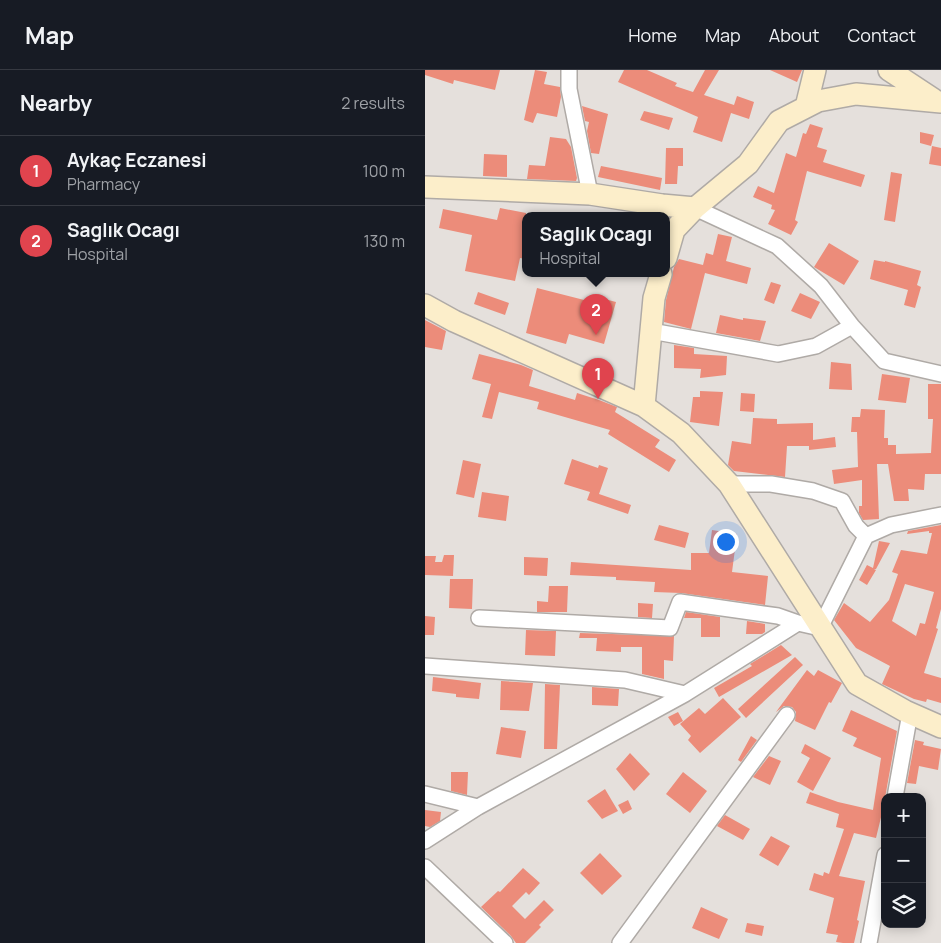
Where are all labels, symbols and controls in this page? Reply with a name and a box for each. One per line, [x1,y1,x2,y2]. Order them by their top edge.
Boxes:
text: Map [25,18,74,51]
text: Home [628,23,677,47]
text: Map [705,23,741,47]
text: About [769,23,819,47]
text: Contact [847,23,916,47]
text: Nearby [20,89,92,117]
text: 2 results [341,92,405,114]
text: Aykaç Eczanesi [67,147,207,173]
text: 1 [32,160,40,182]
text: 100 m [362,160,405,182]
text: Pharmacy [67,173,140,195]
popup [522,212,670,277]
text: Saglık Ocagı [67,217,180,243]
text: Saglık Ocagı [540,221,652,247]
text: 2 [31,230,41,252]
text: 130 m [363,230,405,252]
text: Hospital [67,243,128,265]
text: Hospital [540,247,601,269]
pin: 2 [580,294,612,335]
pin: 1 [582,358,614,399]
your location [713,529,739,555]
map controls [881,793,926,928]
button: + [881,793,926,838]
button: − [881,838,926,883]
button: layers [881,883,926,928]

